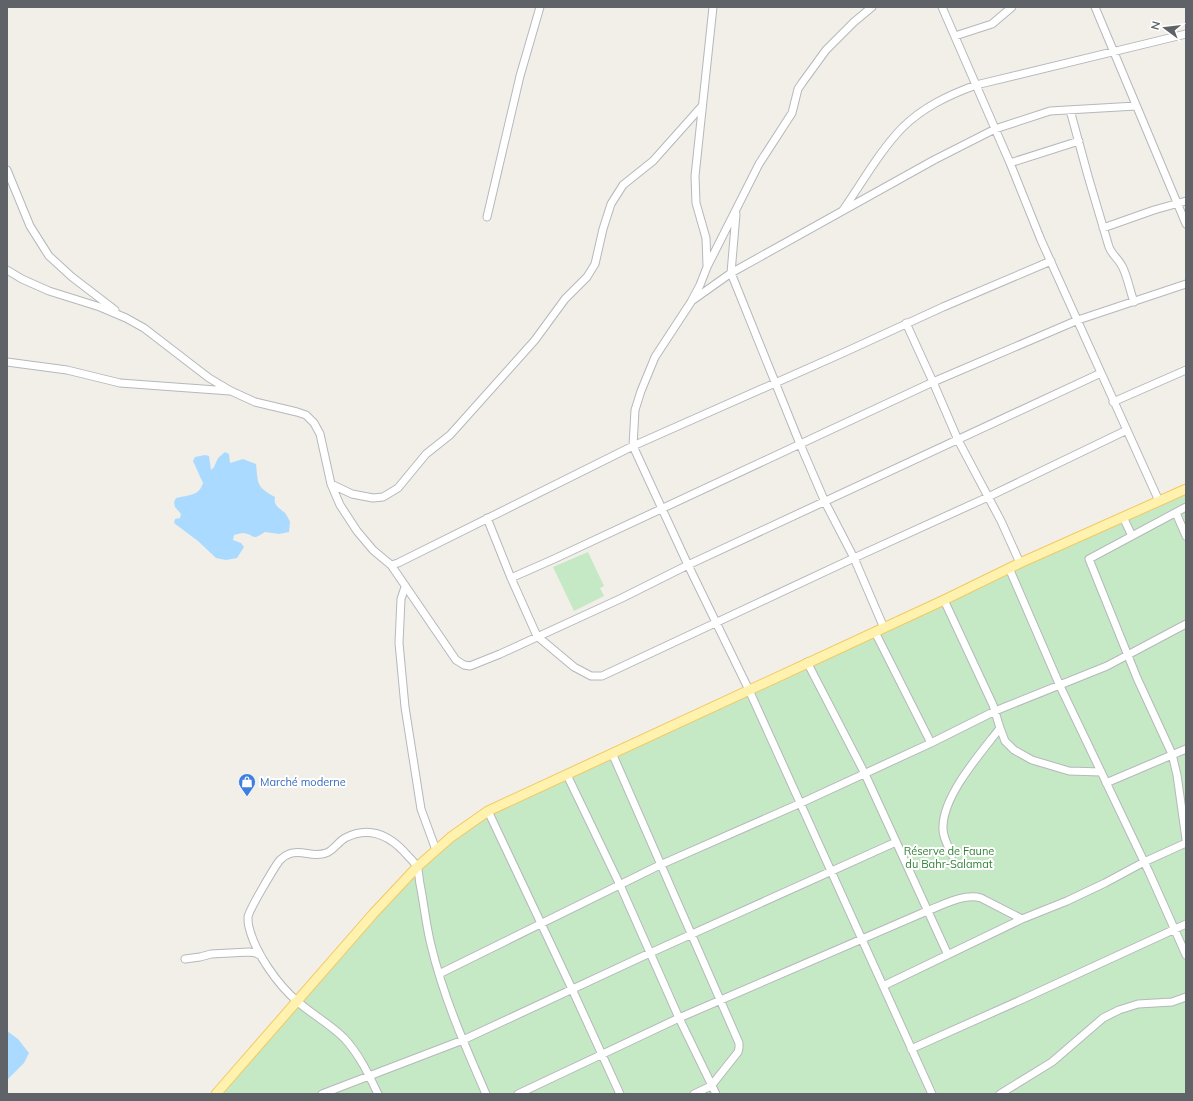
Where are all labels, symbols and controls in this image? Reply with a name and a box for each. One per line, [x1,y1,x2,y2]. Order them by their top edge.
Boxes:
north arrow [1145,8,1185,48]
text: N [1148,20,1163,31]
shop icon: Marché moderne [237,772,257,797]
place label: Marché moderne [260,775,346,789]
park label: Réserve de Faune du Bahr-Salamat [904,844,994,871]

